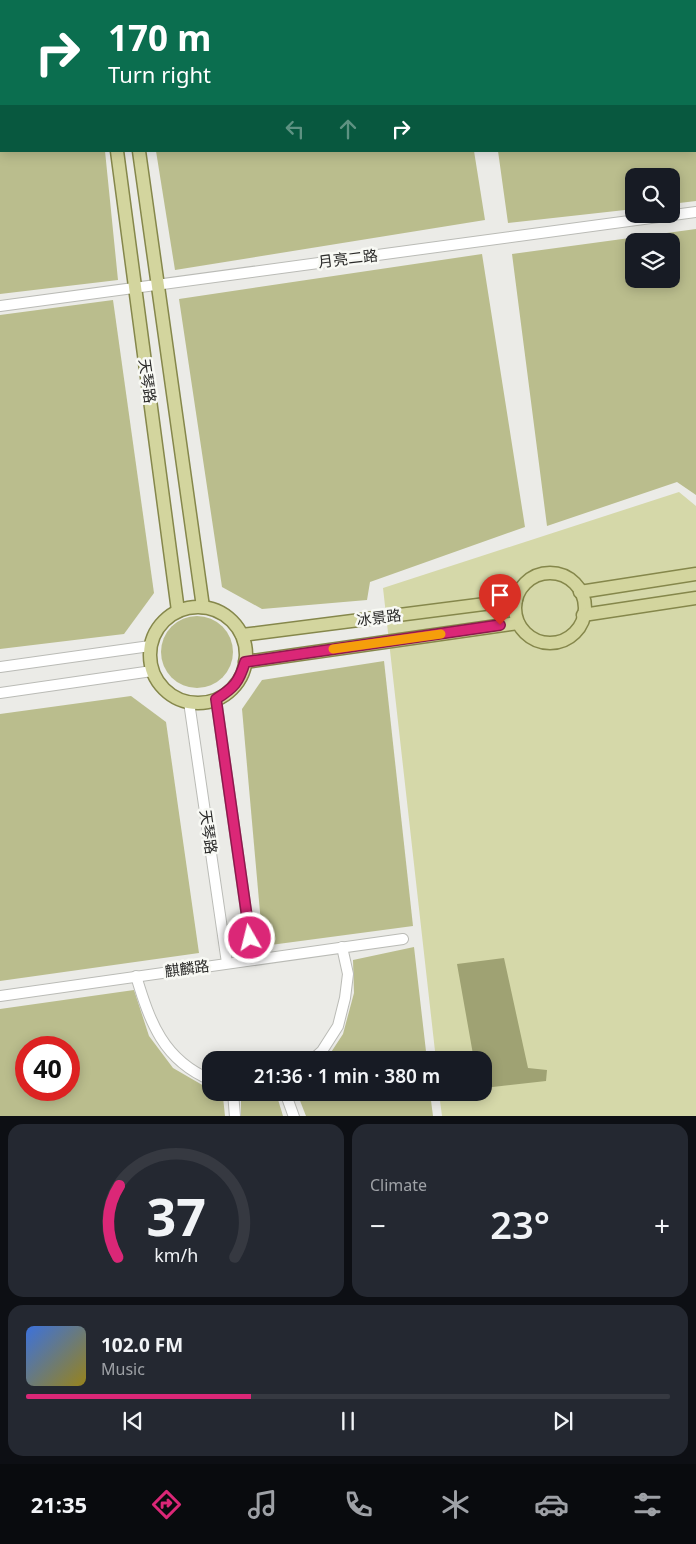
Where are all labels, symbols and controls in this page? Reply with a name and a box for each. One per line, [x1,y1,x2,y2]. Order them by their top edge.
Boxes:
text: 170 m [108,14,211,61]
icon: right [25,20,90,85]
text: Turn right [108,59,211,89]
icon: left [281,115,309,143]
icon: ahead [334,115,362,143]
icon: right [387,115,415,143]
map controls [625,168,680,288]
button: search [625,168,680,223]
button: layers [625,233,680,288]
street label: 月亮二路 [317,244,379,272]
street label: 天琴路 [135,357,161,405]
pin [479,574,521,625]
icon: arrive [486,581,514,609]
street label: 冰景路 [355,604,402,630]
street label: 天琴路 [196,808,222,856]
position arrow [223,911,275,963]
street label: 麒麟路 [163,955,211,981]
speed limit sign: 40 [15,1036,80,1101]
text: 21:36 · 1 min · 380 m [254,1063,440,1089]
text: Climate [370,1174,427,1196]
text: 37 [146,1180,206,1251]
text: 23° [490,1198,550,1250]
text: − [370,1206,386,1244]
text: + [654,1206,670,1244]
text: km/h [154,1243,198,1267]
text: 102.0 FM [101,1332,183,1358]
text: Music [101,1358,145,1380]
icon: previous [119,1407,147,1435]
icon: pause [334,1407,362,1435]
icon: next [549,1407,577,1435]
icon: directions [149,1487,184,1522]
icon: music [245,1487,280,1522]
icon: phone [341,1487,376,1522]
icon: climate [438,1487,473,1522]
icon: car [534,1487,569,1522]
icon: filters [630,1487,665,1522]
text: 21:35 [31,1489,87,1519]

